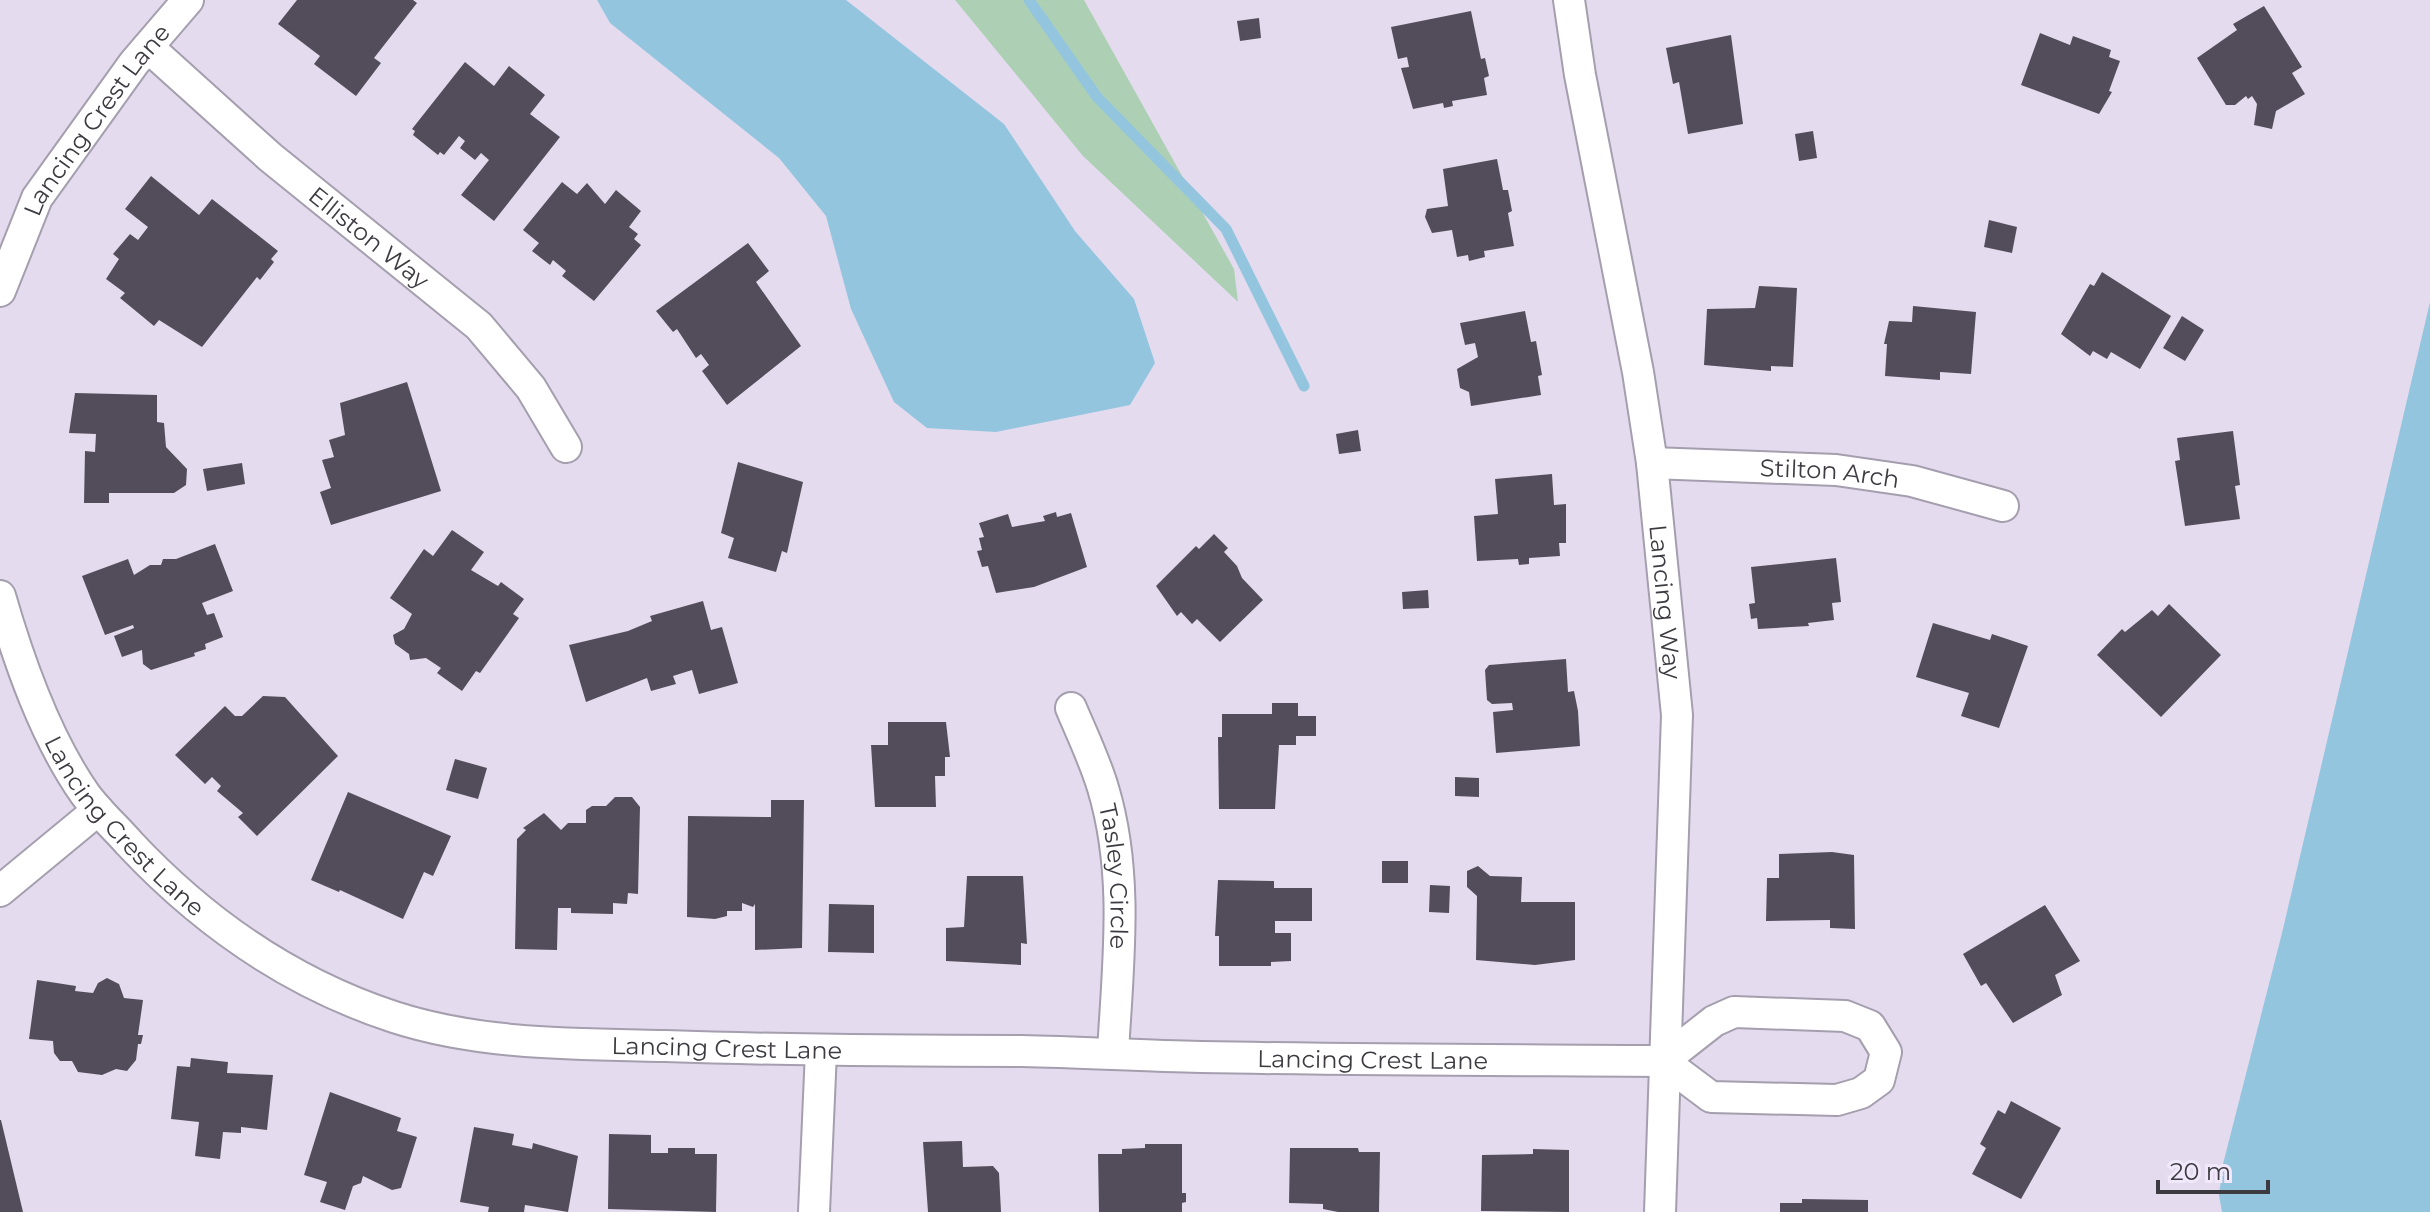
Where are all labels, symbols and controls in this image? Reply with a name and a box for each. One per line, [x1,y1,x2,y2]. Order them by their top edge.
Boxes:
street label: Lancing Crest Lane [17,18,176,220]
street label: Elliston Way [303,180,435,295]
street label: Stilton Arch [1759,453,1901,494]
street label: Lancing Way [1644,523,1688,681]
street label: Lancing Crest Lane [39,731,211,922]
street label: Tasley Circle [1093,801,1134,950]
street label: Lancing Crest Lane [611,1030,842,1064]
street label: Lancing Crest Lane [1257,1043,1488,1075]
scale bar [2158,1144,2268,1194]
text: 20 m [2170,1157,2231,1186]

